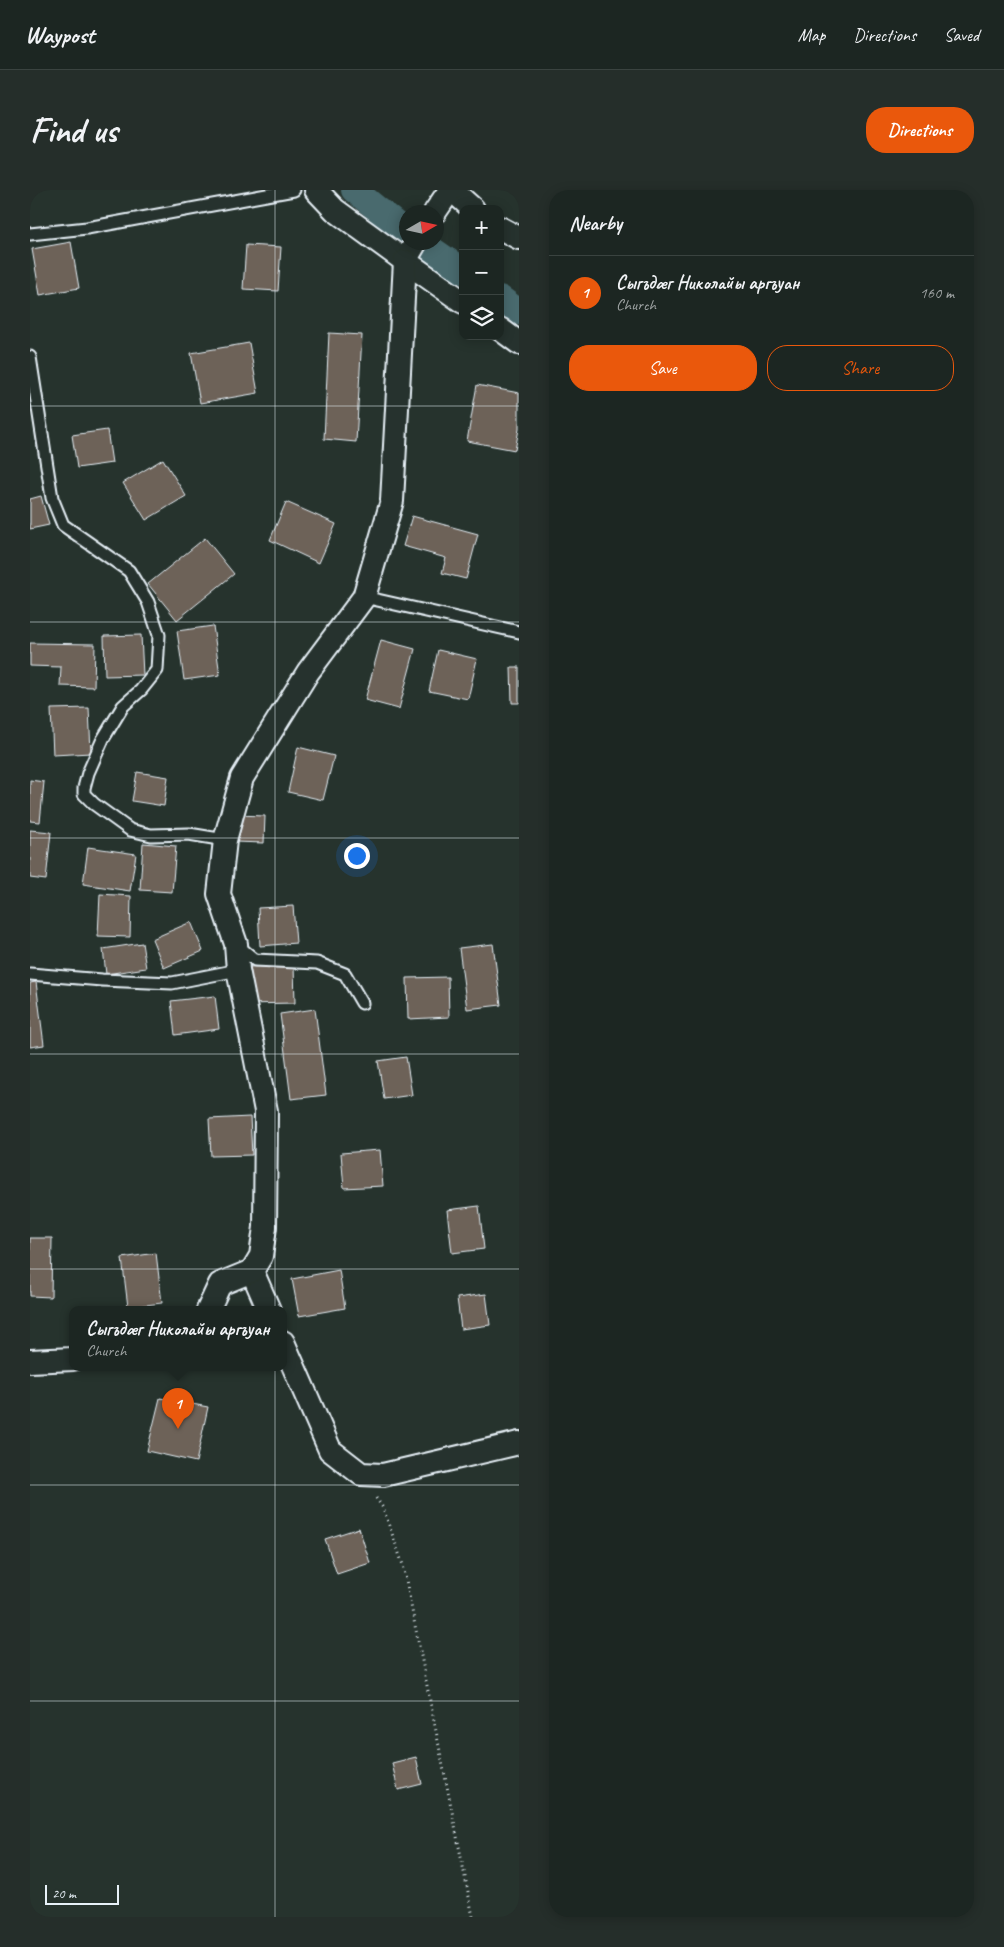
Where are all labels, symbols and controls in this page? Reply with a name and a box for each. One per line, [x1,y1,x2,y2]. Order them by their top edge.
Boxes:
text: Waypost [25,20,95,50]
text: Map [798,24,825,46]
text: Directions [853,24,916,46]
text: Saved [944,24,979,46]
button: Directions [866,107,974,153]
text: Find us [30,108,117,153]
north arrow [399,205,444,250]
map controls [459,205,504,340]
button: + [459,205,504,250]
text: Nearby [569,210,622,236]
button: − [459,250,504,295]
text: Сыгъдæг Николайы аргъуан [616,271,799,295]
text: 1 [581,283,589,303]
text: 160 m [920,283,954,303]
button: layers [459,295,504,340]
text: Church [616,295,656,315]
button: Save [569,345,757,391]
button: Share [767,345,954,391]
your location [344,843,370,869]
popup [69,1306,287,1371]
text: Сыгъдæг Николайы аргъуан [86,1317,270,1341]
text: Church [86,1341,126,1361]
pin: 1 [162,1388,194,1429]
scale bar [45,1882,119,1905]
text: 20 m [52,1885,76,1902]

